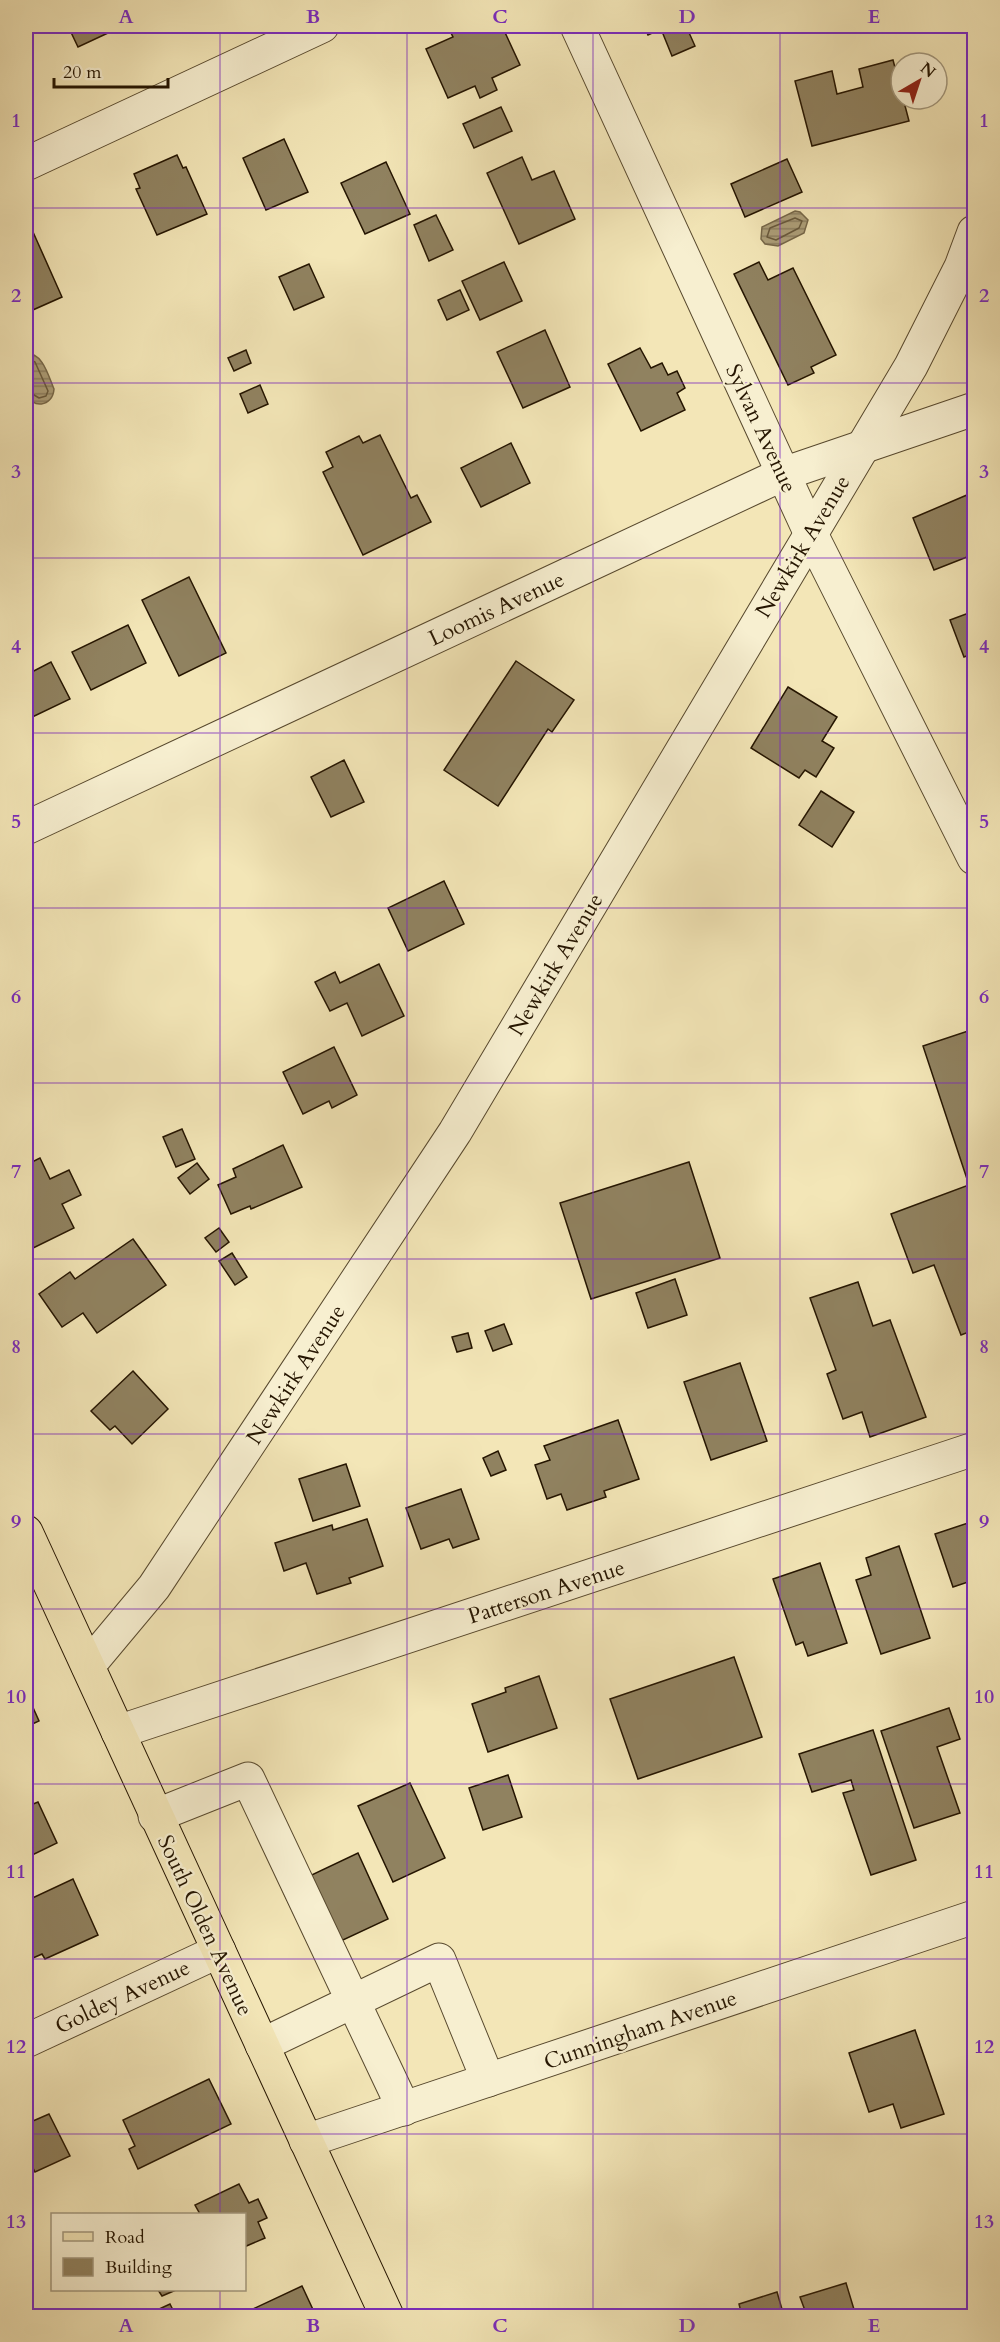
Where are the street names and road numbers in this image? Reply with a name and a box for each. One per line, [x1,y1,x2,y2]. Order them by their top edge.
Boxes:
street label: Sylvan Avenue [718,359,804,498]
street label: Newkirk Avenue [748,470,857,623]
street label: Loomis Avenue [424,564,569,653]
street label: Newkirk Avenue [501,888,610,1041]
street label: Newkirk Avenue [239,1299,352,1450]
street label: Patterson Avenue [464,1552,629,1631]
street label: South Olden Avenue [150,1830,260,2021]
street label: Goldey Avenue [50,1953,195,2041]
street label: Cunningham Avenue [540,1983,741,2077]

